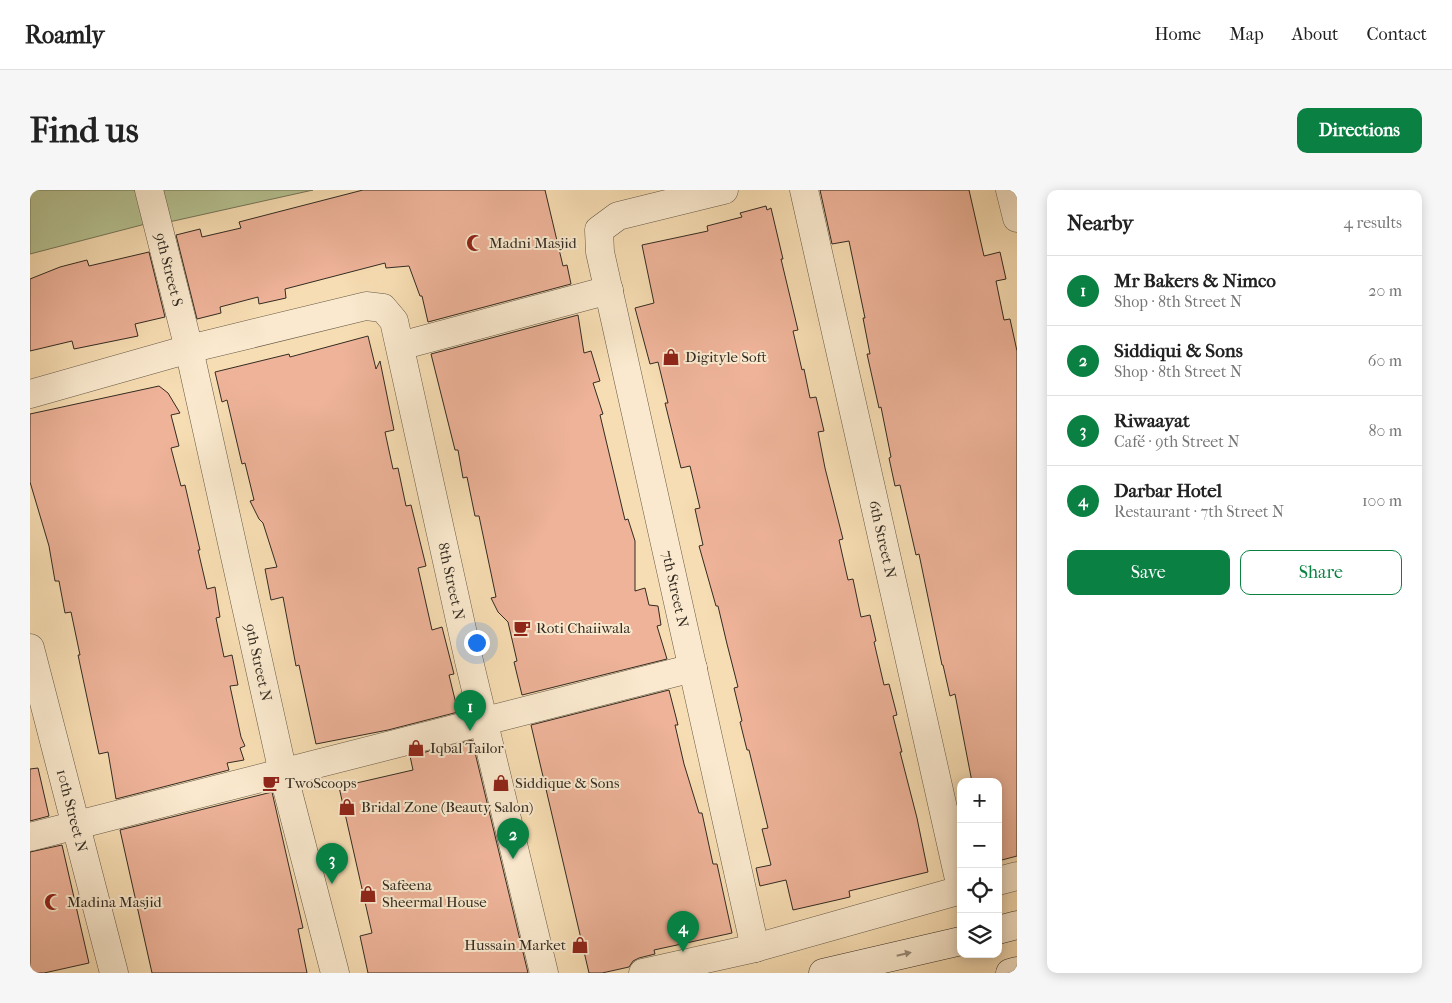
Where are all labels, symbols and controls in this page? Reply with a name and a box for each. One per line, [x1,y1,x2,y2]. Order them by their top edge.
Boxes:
text: Roamly [25,21,104,49]
text: Home [1154,24,1201,45]
text: Map [1229,24,1264,45]
text: About [1292,24,1338,45]
text: Contact [1366,24,1427,45]
button: Directions [1297,108,1422,153]
text: Find us [30,110,139,151]
text: Nearby [1067,211,1133,235]
text: 4 results [1344,213,1402,232]
street label: 9th Street S [151,231,187,309]
mosque icon: Madni Masjid [465,233,485,253]
place label: Madni Masjid [489,234,578,252]
text: Mr Bakers & Nimco [1114,270,1276,292]
text: 1 [1080,281,1086,300]
text: 20 m [1368,281,1402,300]
text: Shop · 8th Street N [1114,292,1242,311]
text: Siddiqui & Sons [1114,340,1243,362]
shop icon: Digityle Soft [661,347,681,367]
place label: Digityle Soft [685,348,767,366]
text: 2 [1079,351,1087,370]
text: 60 m [1368,351,1402,370]
text: Shop · 8th Street N [1114,362,1242,381]
text: Riwaayat [1114,410,1190,432]
text: 3 [1080,421,1086,440]
text: 80 m [1368,421,1402,440]
text: Café · 9th Street N [1114,432,1240,451]
text: Darbar Hotel [1114,480,1222,502]
text: 4 [1078,491,1088,510]
text: 100 m [1362,491,1402,510]
street label: 6th Street N [865,499,900,581]
text: Restaurant · 7th Street N [1114,502,1284,521]
street label: 8th Street N [434,541,469,622]
street label: 7th Street N [658,549,692,630]
button: Save [1067,550,1230,595]
button: Share [1240,550,1402,595]
cafe icon: Roti Chaiiwala [512,618,532,638]
place label: Roti Chaiiwala [536,619,631,637]
street label: 9th Street N [241,622,276,704]
your location [464,630,490,656]
pin: 1 [454,690,486,731]
shop icon: Iqbal Tailor [406,738,426,758]
place label: Iqbal Tailor [430,739,504,757]
street label: 10th Street N [53,767,92,855]
cafe icon: TwoScoops [261,773,281,793]
shop icon: Siddique & Sons [491,773,511,793]
place label: TwoScoops [285,774,357,792]
place label: Siddique & Sons [515,774,620,792]
map controls [957,778,1002,958]
button: + [957,778,1002,823]
shop icon: Bridal Zone (Beauty Salon) [337,797,357,817]
place label: Bridal Zone (Beauty Salon) [361,798,533,816]
pin: 2 [497,818,529,859]
button: − [957,823,1002,868]
pin: 3 [316,843,348,884]
button: locate [957,868,1002,913]
place label: Safeena Sheermal House [382,876,487,911]
shop icon: Safeena Sheermal House [358,884,378,904]
mosque icon: Madina Masjid [43,892,63,912]
place label: Madina Masjid [67,893,162,911]
pin: 4 [667,911,699,952]
button: layers [957,913,1002,958]
shop icon: Hussain Market [570,935,590,955]
place label: Hussain Market [464,936,567,954]
one-way arrow [897,950,912,958]

